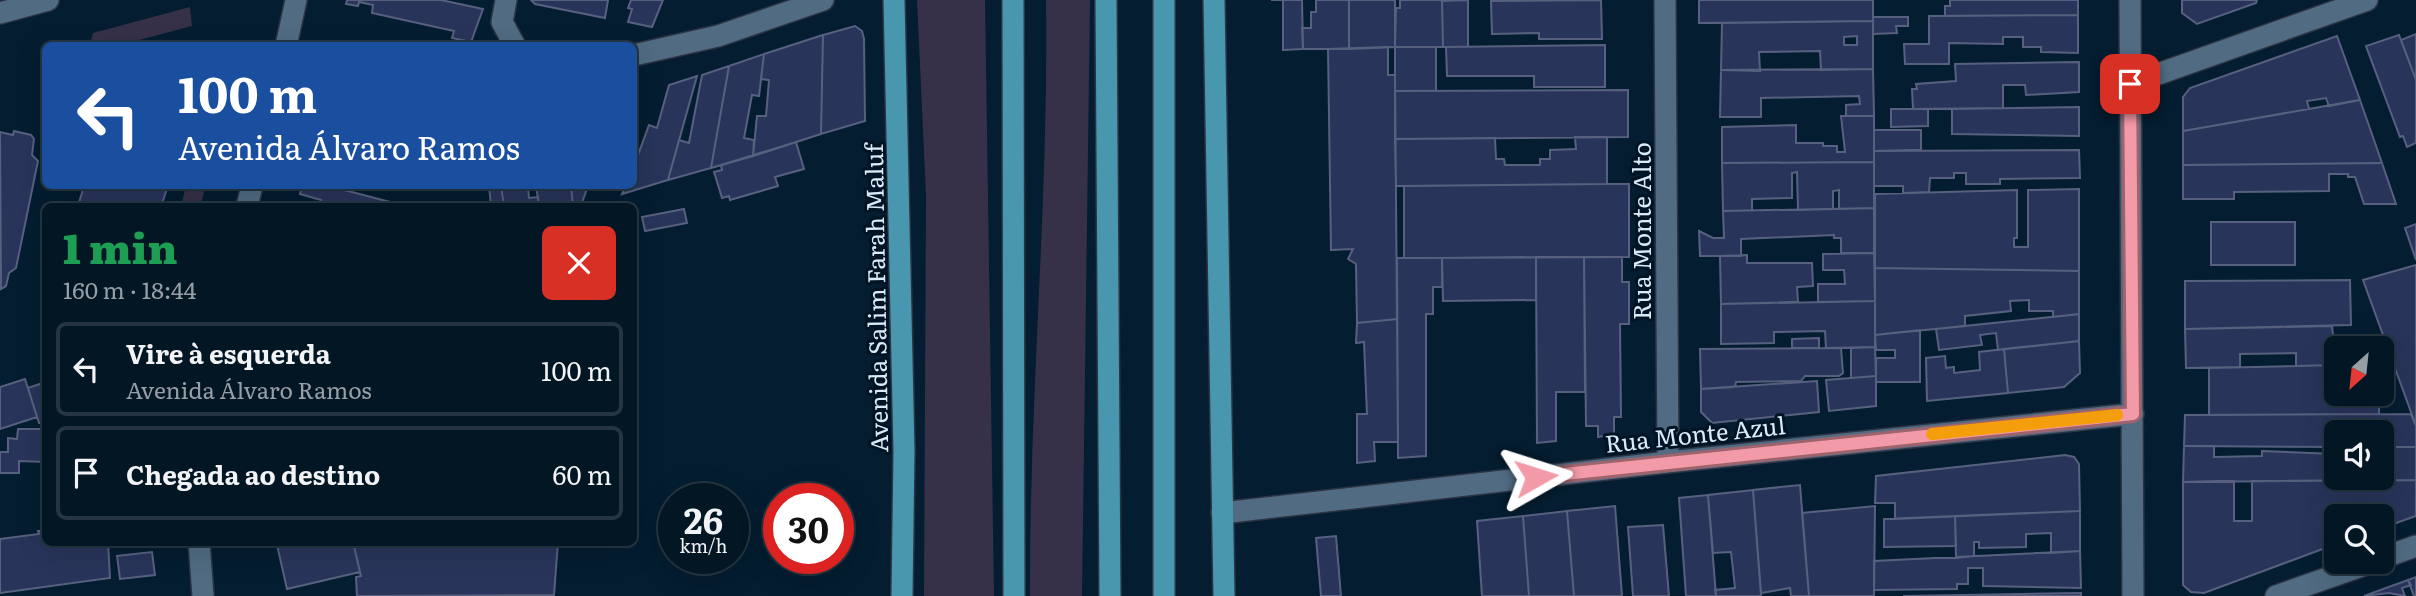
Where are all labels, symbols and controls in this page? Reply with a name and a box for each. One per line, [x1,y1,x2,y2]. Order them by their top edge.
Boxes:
pin [2100,54,2160,114]
text: 100 m [178,55,317,128]
icon: arrive [2111,65,2149,103]
icon: left [63,70,154,161]
text: Avenida Álvaro Ramos [178,122,520,170]
street label: Avenida Salim Farah Maluf [855,142,895,453]
street label: Rua Monte Alto [1623,142,1658,320]
text: 1 min [63,215,178,277]
button: close [542,226,616,300]
text: 160 m · 18:44 [63,272,196,306]
text: Vire à esquerda [126,333,331,372]
north arrow [2324,336,2394,406]
map controls [2324,336,2394,574]
icon: left [67,350,105,388]
text: 100 m [541,350,612,389]
text: Avenida Álvaro Ramos [126,372,372,406]
street label: Rua Monte Azul [1603,406,1787,460]
button: sound [2324,420,2394,490]
position arrow [1499,440,1573,514]
icon: arrive [67,454,105,492]
text: Chegada ao destino [126,454,380,493]
text: 60 m [553,454,612,493]
speed limit sign: 30 [763,483,854,574]
text: 26 [684,493,723,545]
button: search [2324,504,2394,574]
text: km/h [680,532,727,559]

